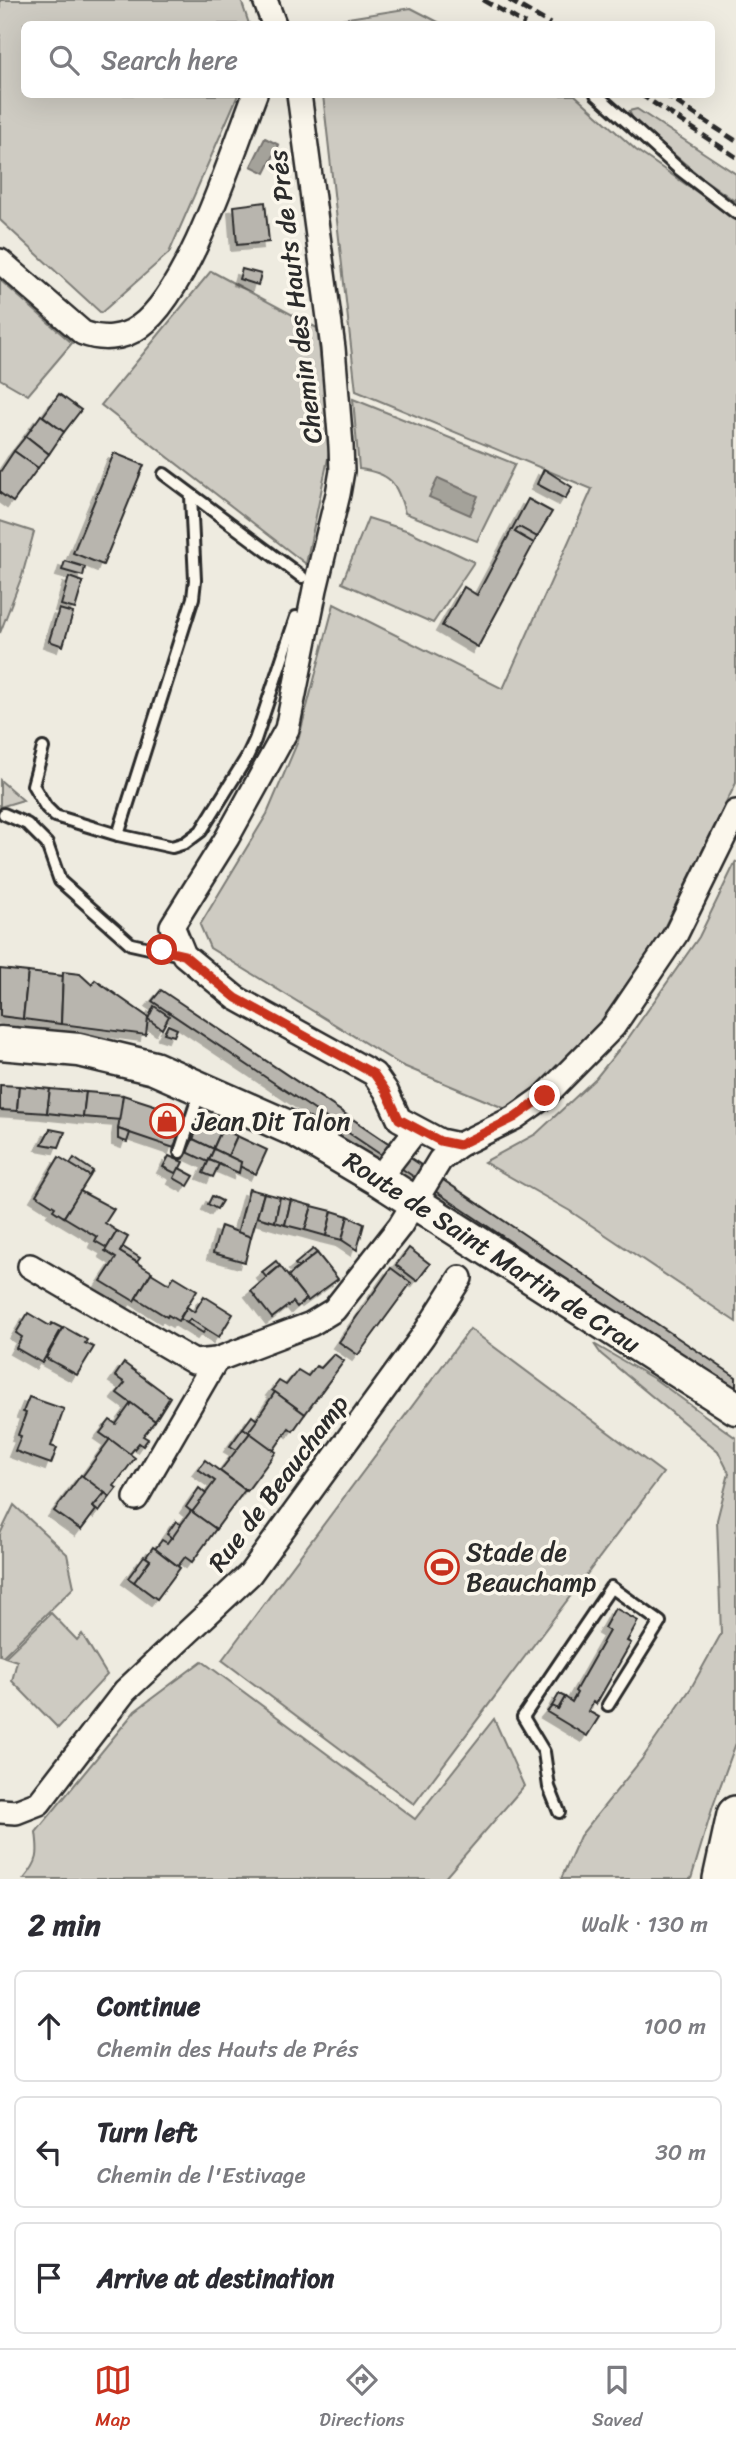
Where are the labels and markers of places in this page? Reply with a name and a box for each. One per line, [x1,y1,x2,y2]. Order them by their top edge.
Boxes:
place label: Jean Dit Talon [191,1098,350,1144]
shop icon: Jean Dit Talon [148,1102,186,1140]
place label: Stade de Beauchamp [466,1529,596,1605]
sports icon: Stade de Beauchamp [423,1548,461,1586]

